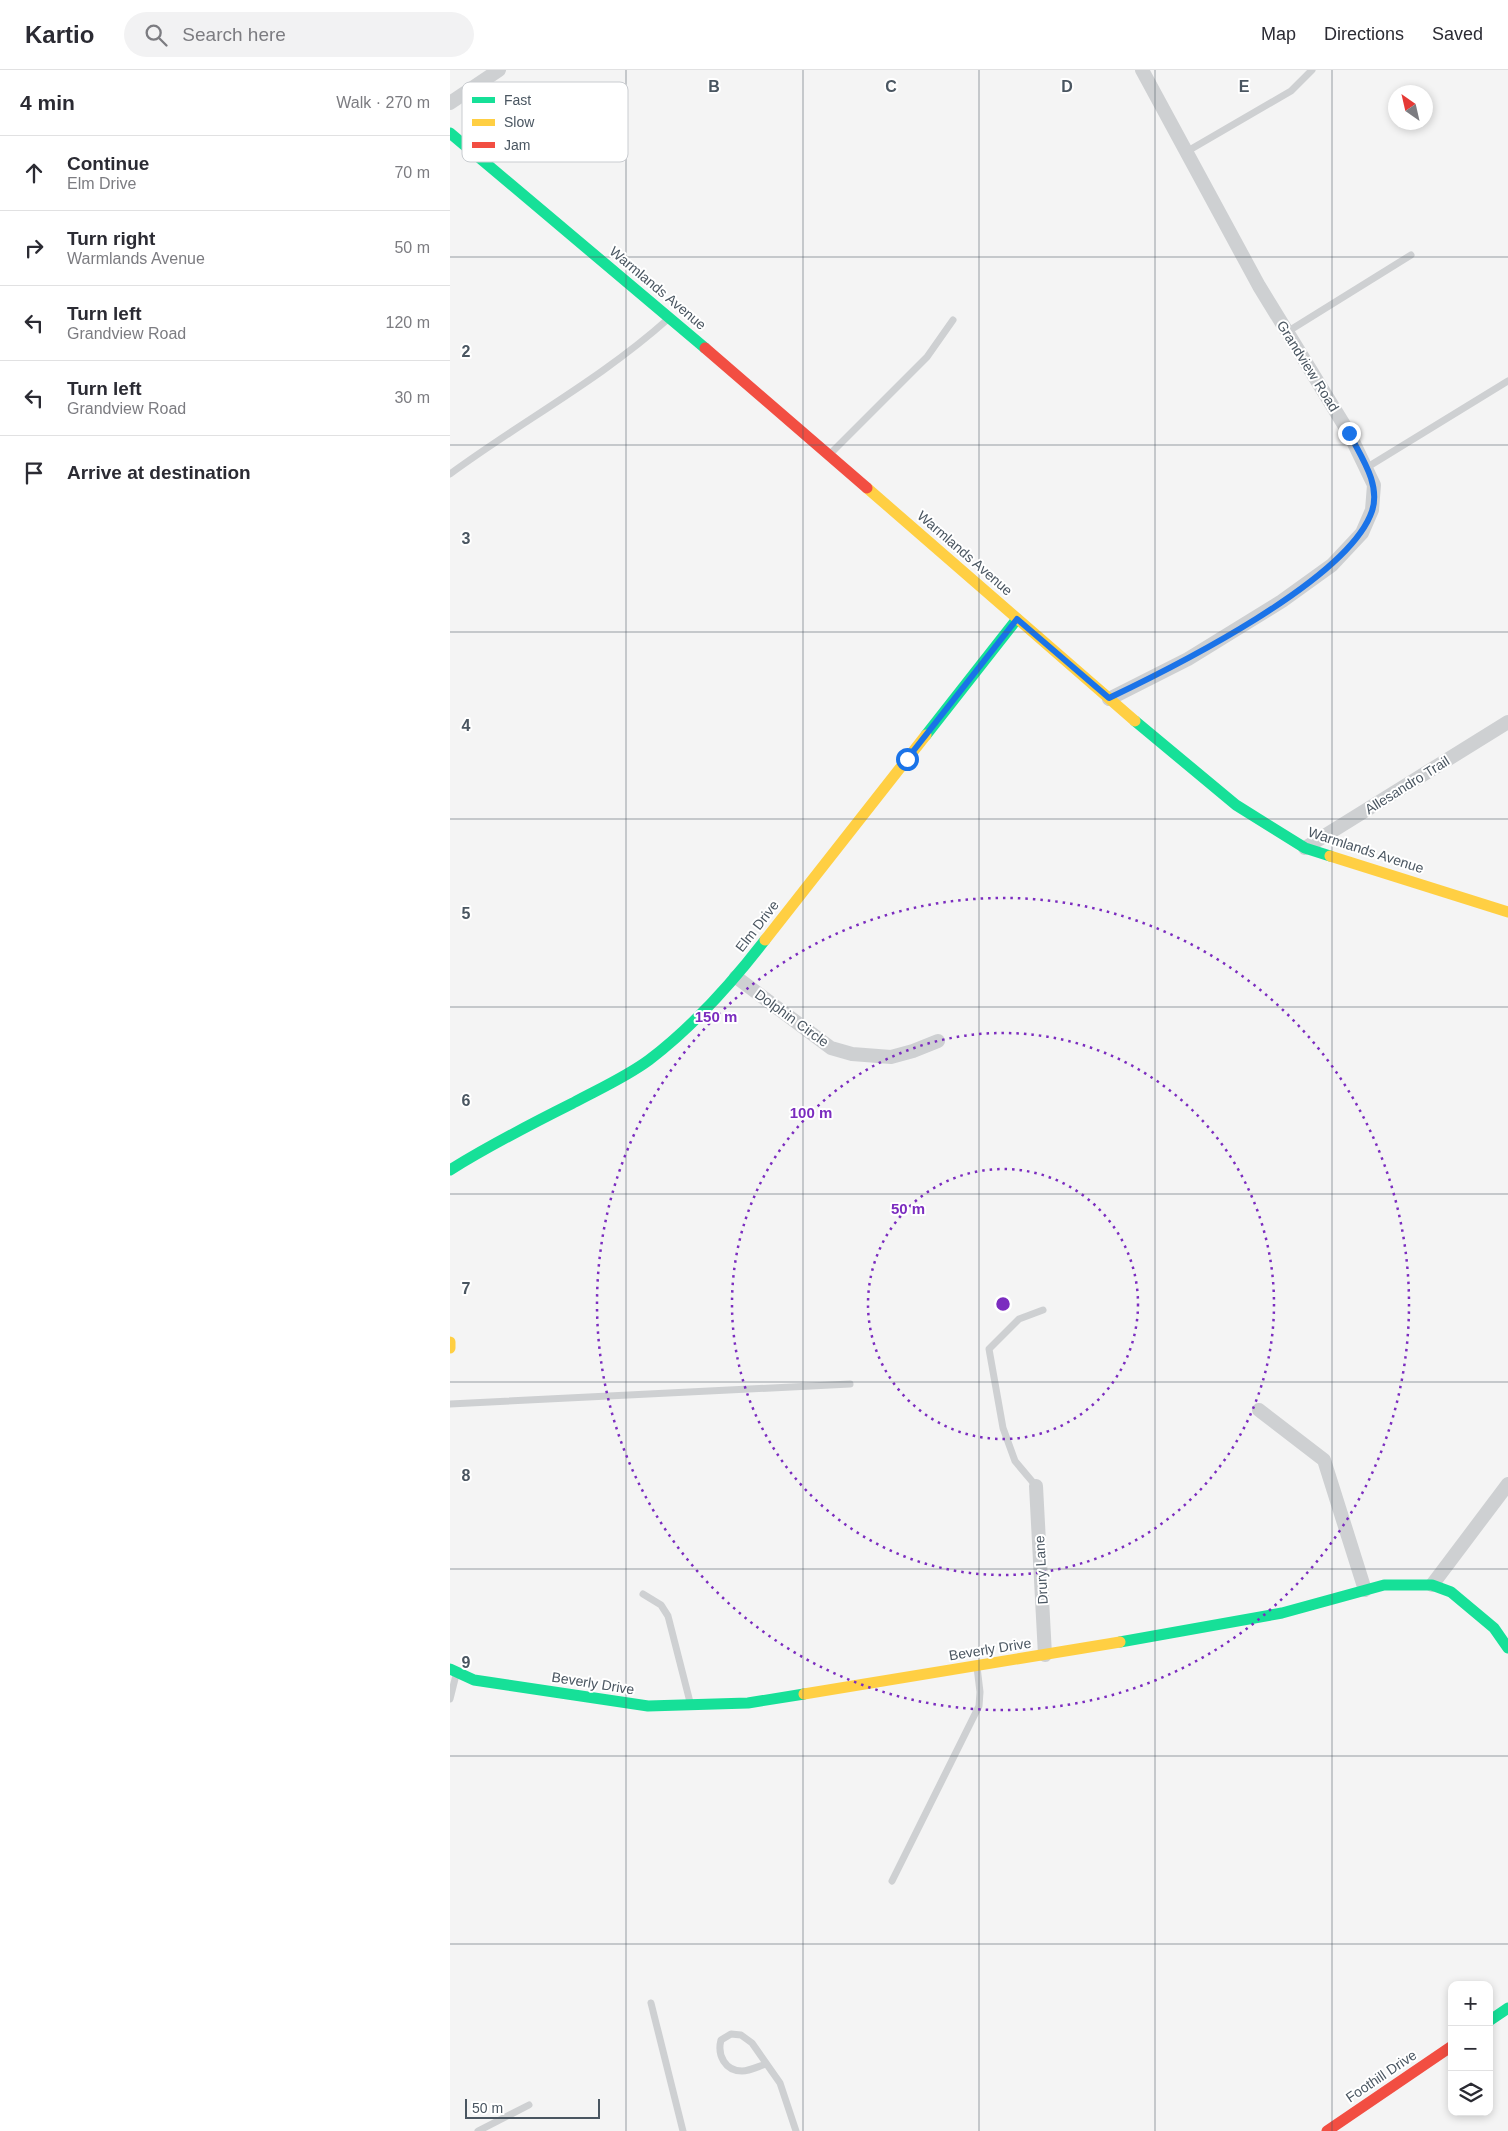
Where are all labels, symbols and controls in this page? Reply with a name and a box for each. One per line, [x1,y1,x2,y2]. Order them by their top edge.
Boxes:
search box [124,12,474,57]
text: Kartio [25,21,94,48]
icon: search [142,21,170,49]
text: Search here [182,24,286,45]
text: Map [1261,24,1296,44]
text: Directions [1324,24,1404,44]
text: Saved [1432,24,1483,44]
text: B [708,78,720,95]
text: C [885,78,897,95]
text: D [1061,78,1073,95]
text: E [1239,78,1250,95]
legend [462,82,628,162]
north arrow [1388,85,1433,130]
text: 4 min [20,91,75,114]
text: Fast [504,92,531,108]
text: Walk · 270 m [336,94,430,111]
text: Slow [504,114,535,130]
text: Jam [504,137,530,153]
text: Continue [67,153,149,174]
icon: ahead [20,159,48,187]
text: 70 m [394,164,430,181]
text: Elm Drive [67,175,136,192]
text: Turn right [67,228,155,249]
icon: right [20,234,48,262]
text: 50 m [394,239,430,256]
street label: Warmlands Avenue [607,243,710,333]
text: Warmlands Avenue [67,250,205,267]
text: Turn left [67,303,142,324]
icon: left [20,309,48,337]
text: 120 m [386,314,430,331]
street label: Grandview Road [1274,318,1342,414]
text: Grandview Road [67,325,186,342]
text: 2 [462,343,471,360]
text: Turn left [67,378,142,399]
icon: left [20,384,48,412]
text: 30 m [394,389,430,406]
text: Grandview Road [67,400,186,417]
route end [1338,422,1361,445]
icon: arrive [20,459,48,487]
text: Arrive at destination [67,462,251,483]
street label: Warmlands Avenue [914,507,1016,599]
text: 3 [462,530,471,547]
text: 4 [462,717,471,734]
route start [896,748,919,771]
street label: Allesandro Trail [1362,753,1452,817]
street label: Warmlands Avenue [1306,824,1426,876]
street label: Elm Drive [732,897,782,955]
text: 5 [462,905,471,922]
street label: Dolphin Circle [752,986,832,1050]
text: 150 m [695,1008,737,1025]
text: 6 [462,1092,471,1109]
text: 100 m [790,1104,832,1121]
text: 50 m [891,1200,925,1217]
text: 7 [462,1280,471,1297]
centre of rings [994,1295,1012,1313]
text: 8 [462,1467,471,1484]
street label: Drury Lane [1031,1535,1051,1605]
street label: Beverly Drive [948,1635,1033,1663]
text: 9 [462,1654,471,1671]
street label: Beverly Drive [551,1669,636,1697]
map controls [1448,1981,1493,2116]
button: + [1448,1981,1493,2026]
button: − [1448,2026,1493,2071]
street label: Foothill Drive [1343,2046,1420,2105]
button: layers [1448,2071,1493,2116]
scale bar [465,2096,600,2119]
text: 50 m [472,2100,503,2116]

